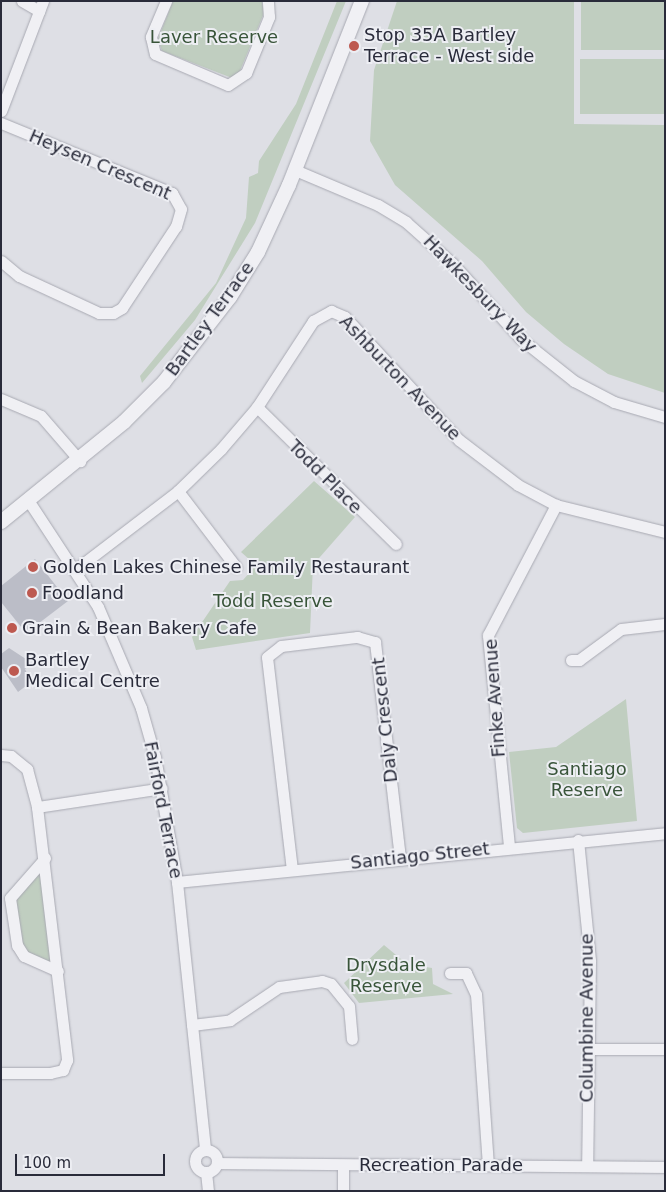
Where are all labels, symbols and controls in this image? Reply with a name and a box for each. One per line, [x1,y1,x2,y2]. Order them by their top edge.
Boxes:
place label: Stop 35A Bartley Terrace - West side [364,25,534,68]
park label: Laver Reserve [150,26,278,48]
marker: Stop 35A Bartley Terrace - West side [348,40,360,52]
street label: Heysen Crescent [26,125,174,205]
street label: Hawkesbury Way [419,231,541,357]
street label: Bartley Terrace [161,258,259,380]
street label: Ashburton Avenue [335,311,465,445]
street label: Todd Place [284,436,366,518]
place label: Golden Lakes Chinese Family Restaurant [43,556,409,578]
marker: Golden Lakes Chinese Family Restaurant [27,561,39,573]
place label: Foodland [42,582,124,604]
marker: Foodland [26,587,38,599]
park label: Todd Reserve [213,590,333,612]
place label: Grain & Bean Bakery Cafe [22,617,257,639]
marker: Grain & Bean Bakery Cafe [6,622,18,634]
street label: Finke Avenue [480,638,510,758]
place label: Bartley Medical Centre [25,650,160,692]
street label: Daly Crescent [368,656,402,784]
marker: Bartley Medical Centre [7,664,21,678]
street label: Fairford Terrace [139,740,187,880]
park label: Santiago Reserve [547,759,627,802]
street label: Santiago Street [349,838,491,874]
street label: Columbine Avenue [576,933,598,1103]
park label: Drysdale Reserve [346,955,426,998]
scale bar [18,1144,168,1176]
text: 100 m [23,1154,71,1172]
street label: Recreation Parade [359,1154,523,1176]

